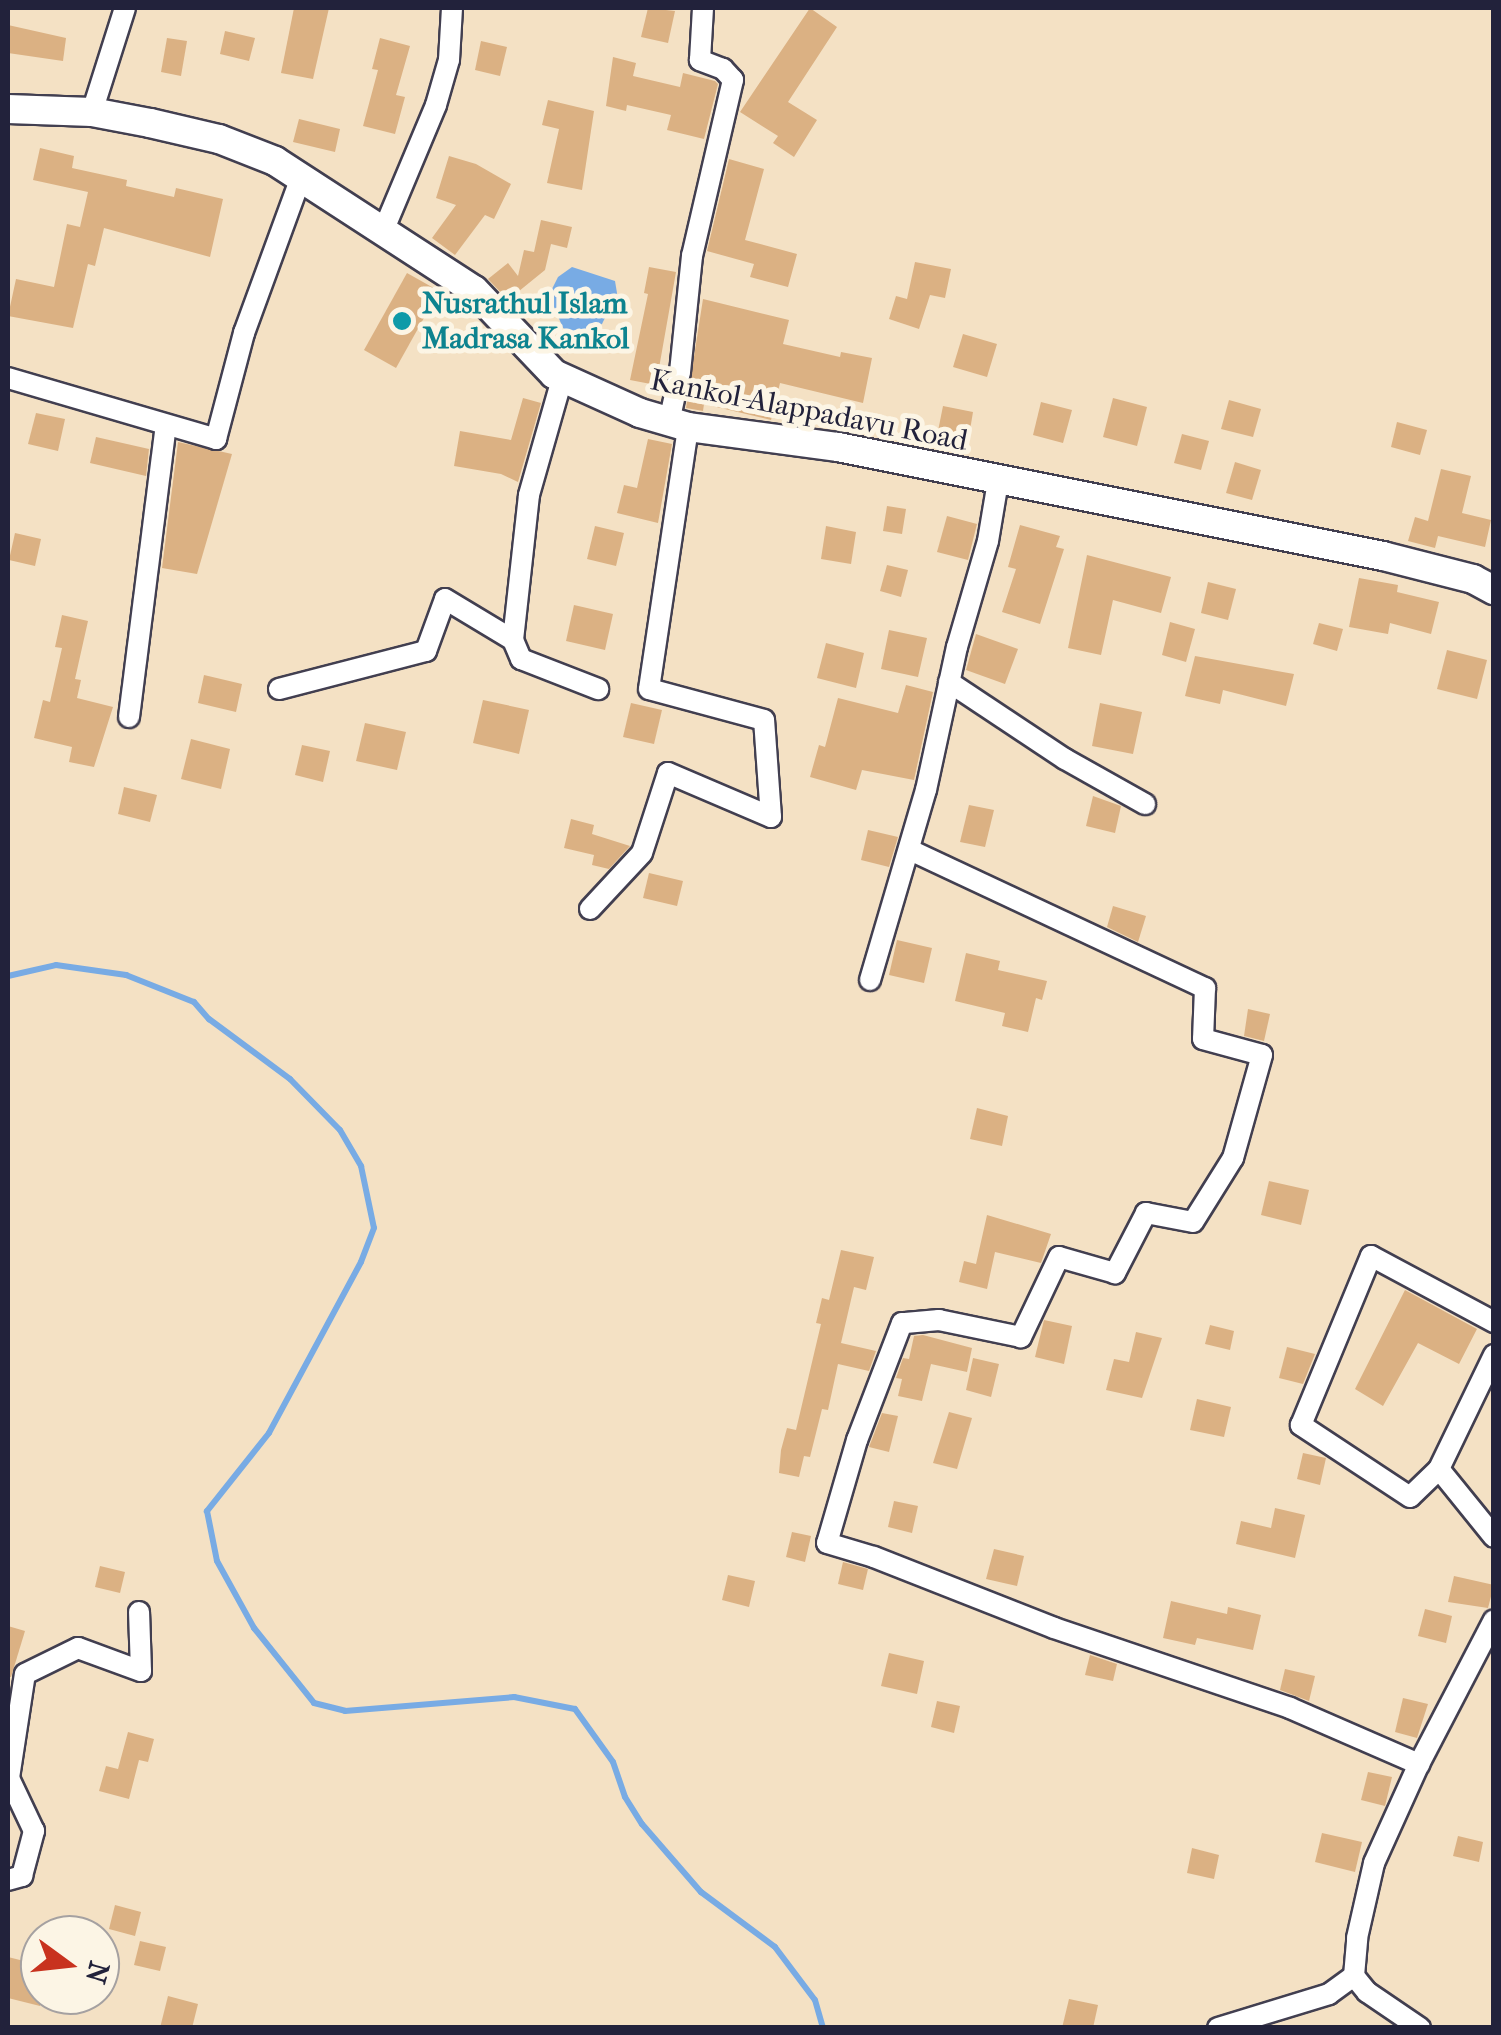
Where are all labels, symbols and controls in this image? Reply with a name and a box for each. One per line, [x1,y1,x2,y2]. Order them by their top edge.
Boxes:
place label: Nusrathul Islam Madrasa Kankol [422,286,629,356]
marker: Nusrathul Islam Madrasa Kankol [391,310,413,332]
street label: Kankol-Alappadavu Road [647,363,971,459]
north arrow [20,1915,120,2015]
text: N [79,1958,116,1987]

